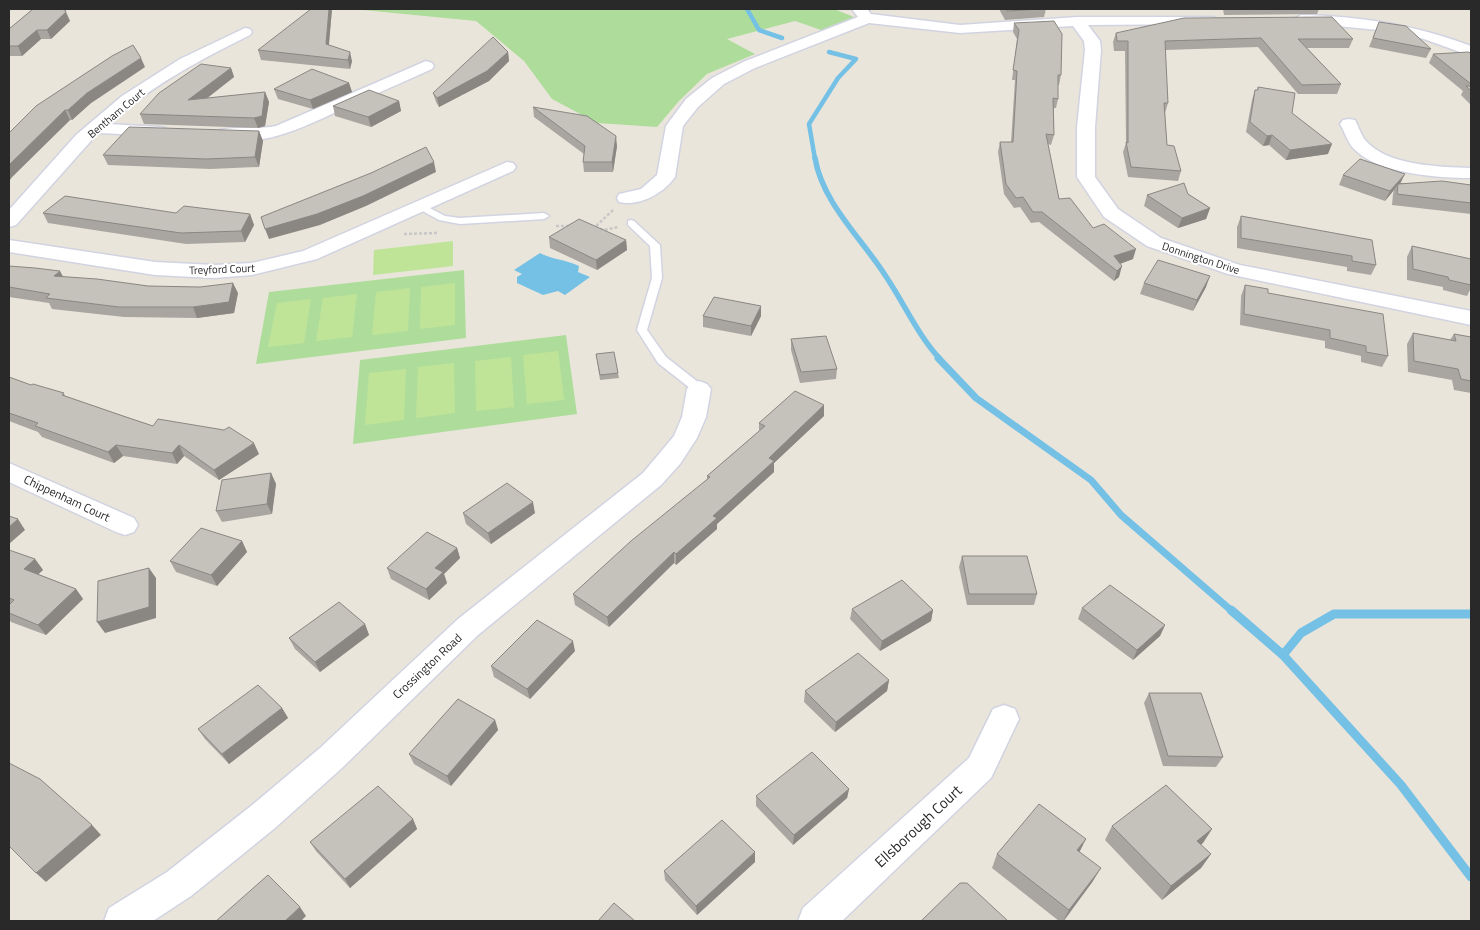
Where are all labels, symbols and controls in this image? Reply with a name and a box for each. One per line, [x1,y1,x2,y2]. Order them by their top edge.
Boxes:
street label: Bentham Court [84,84,148,142]
street label: Donnington Drive [1160,238,1242,278]
street label: Treyford Court [189,260,255,278]
street label: Chippenham Court [21,470,114,527]
street label: Crossington Road [388,629,466,703]
street label: Ellsborough Court [869,779,967,873]

